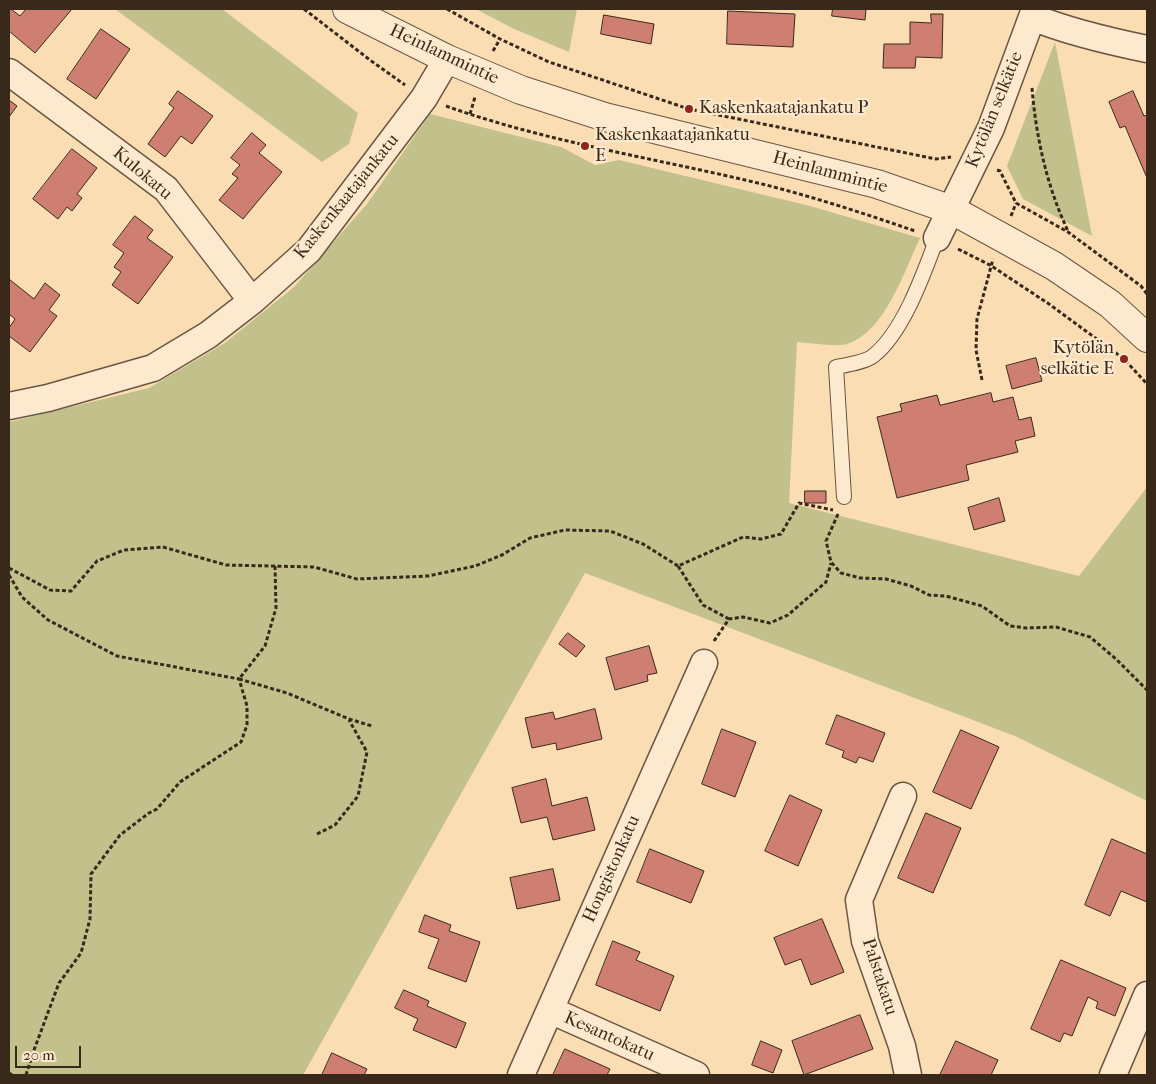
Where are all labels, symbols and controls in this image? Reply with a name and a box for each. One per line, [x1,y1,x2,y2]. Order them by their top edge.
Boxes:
street label: Heinlammintie [386,20,502,90]
street label: Kytölän selkätie [962,49,1028,171]
place label: Kaskenkaatajankatu P [699,98,868,120]
marker: Kaskenkaatajankatu P [683,103,695,115]
place label: Kaskenkaatajankatu E [595,125,750,168]
street label: Kaskenkaatajankatu [290,130,404,264]
marker: Kaskenkaatajankatu E [579,140,591,152]
street label: Kulokatu [108,143,176,205]
street label: Heinlammintie [770,147,890,199]
place label: Kytölän selkätie E [1041,338,1114,380]
marker: Kytölän selkätie E [1118,353,1130,365]
street label: Hongistonkatu [579,812,645,926]
street label: Palstakatu [856,936,902,1018]
street label: Kesantokatu [560,1007,658,1067]
scale bar [18,1036,84,1068]
text: 20 m [23,1046,55,1064]

